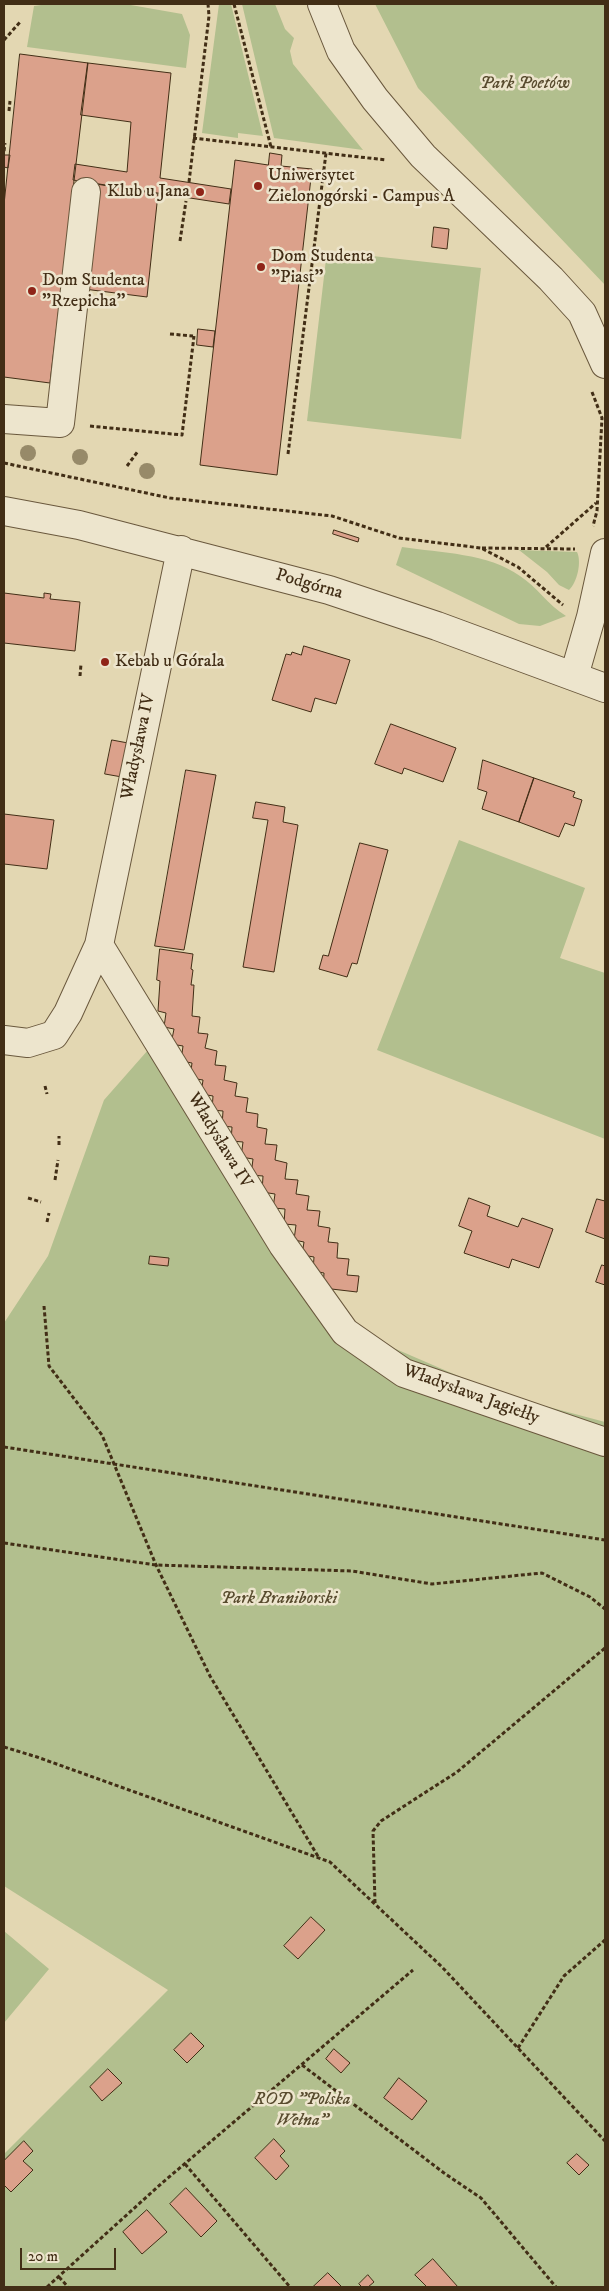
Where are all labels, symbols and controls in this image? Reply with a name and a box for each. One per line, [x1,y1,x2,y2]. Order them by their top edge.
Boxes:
park label: Park Poetów [480,73,570,95]
place label: Uniwersytet Zielonogórski - Campus A [268,165,455,208]
marker: Uniwersytet Zielonogórski - Campus A [252,180,264,192]
place label: Klub u Jana [107,181,190,203]
marker: Klub u Jana [194,186,206,198]
place label: Dom Studenta "Piast" [271,246,374,288]
marker: Dom Studenta "Piast" [255,261,267,273]
place label: Dom Studenta "Rzepicha" [42,270,145,312]
marker: Dom Studenta "Rzepicha" [26,285,38,297]
street label: Podgórna [273,565,345,605]
place label: Kebab u Górala [115,651,224,673]
marker: Kebab u Górala [99,656,111,668]
street label: Władysława IV [117,692,161,802]
street label: Władysława IV [182,1089,256,1193]
street label: Władysława Jagiełły [400,1360,542,1430]
park label: Park Braniborski [221,1588,337,1610]
park label: ROD "Polska Wełna" [254,2089,350,2132]
scale bar [22,2238,119,2270]
text: 20 m [28,2247,58,2266]

